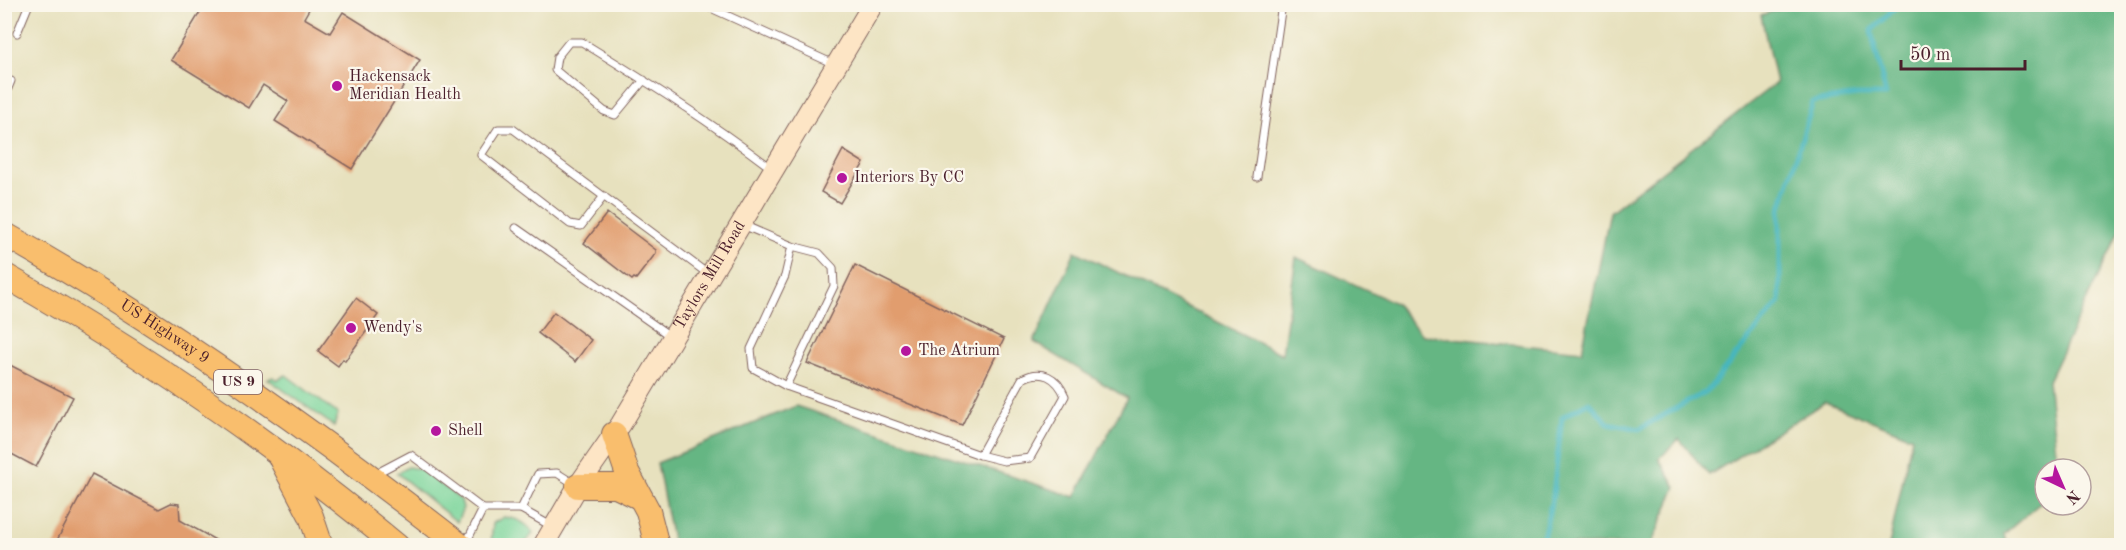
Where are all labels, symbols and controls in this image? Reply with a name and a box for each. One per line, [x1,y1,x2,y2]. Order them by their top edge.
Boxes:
scale bar [1901,33,2026,71]
text: 50 m [1910,46,1950,64]
place label: Hackensack Meridian Health [349,69,461,103]
marker: Hackensack Meridian Health [330,79,344,93]
place label: Interiors By CC [854,170,964,186]
marker: Interiors By CC [835,171,849,185]
street label: Taylors Mill Road [671,218,749,333]
street label: US Highway 9 [117,297,212,367]
place label: Wendy's [363,320,422,336]
marker: Wendy's [344,321,358,335]
place label: The Atrium [918,343,1000,359]
marker: The Atrium [899,344,913,358]
road number: US 9 [214,370,262,394]
place label: Shell [448,423,483,439]
marker: Shell [429,424,443,438]
north arrow [2033,457,2093,517]
text: N [2062,486,2082,507]

